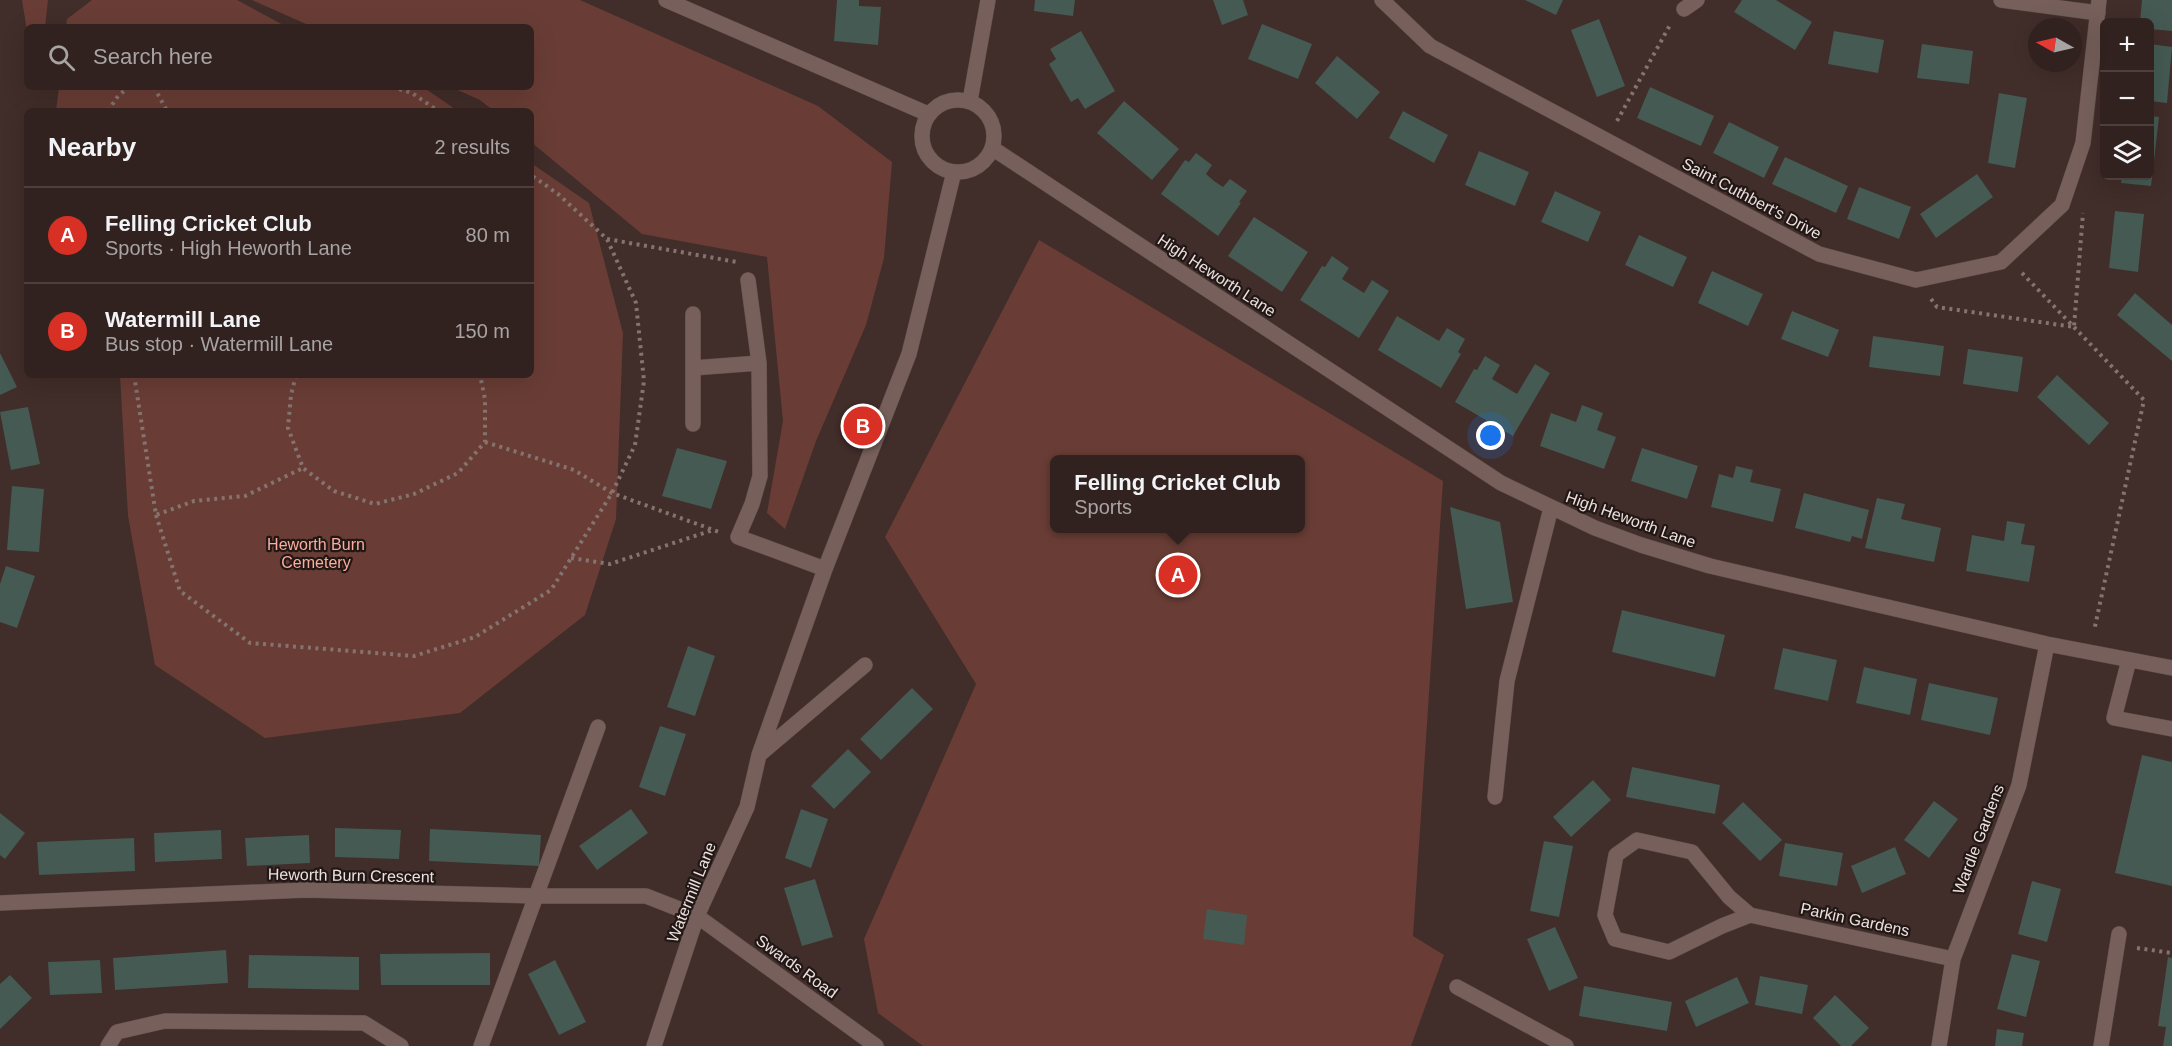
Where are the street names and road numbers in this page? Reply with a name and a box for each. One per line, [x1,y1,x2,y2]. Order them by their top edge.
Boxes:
street label: Saint Cuthbert's Drive [1679,155,1824,242]
street label: High Heworth Lane [1155,231,1279,320]
street label: High Heworth Lane [1564,488,1698,551]
street label: Wardle Gardens [1950,782,2007,896]
street label: Watermill Lane [664,840,719,945]
street label: Heworth Burn Crescent [268,866,435,885]
street label: Parkin Gardens [1799,900,1911,939]
street label: Swards Road [753,931,841,1002]

